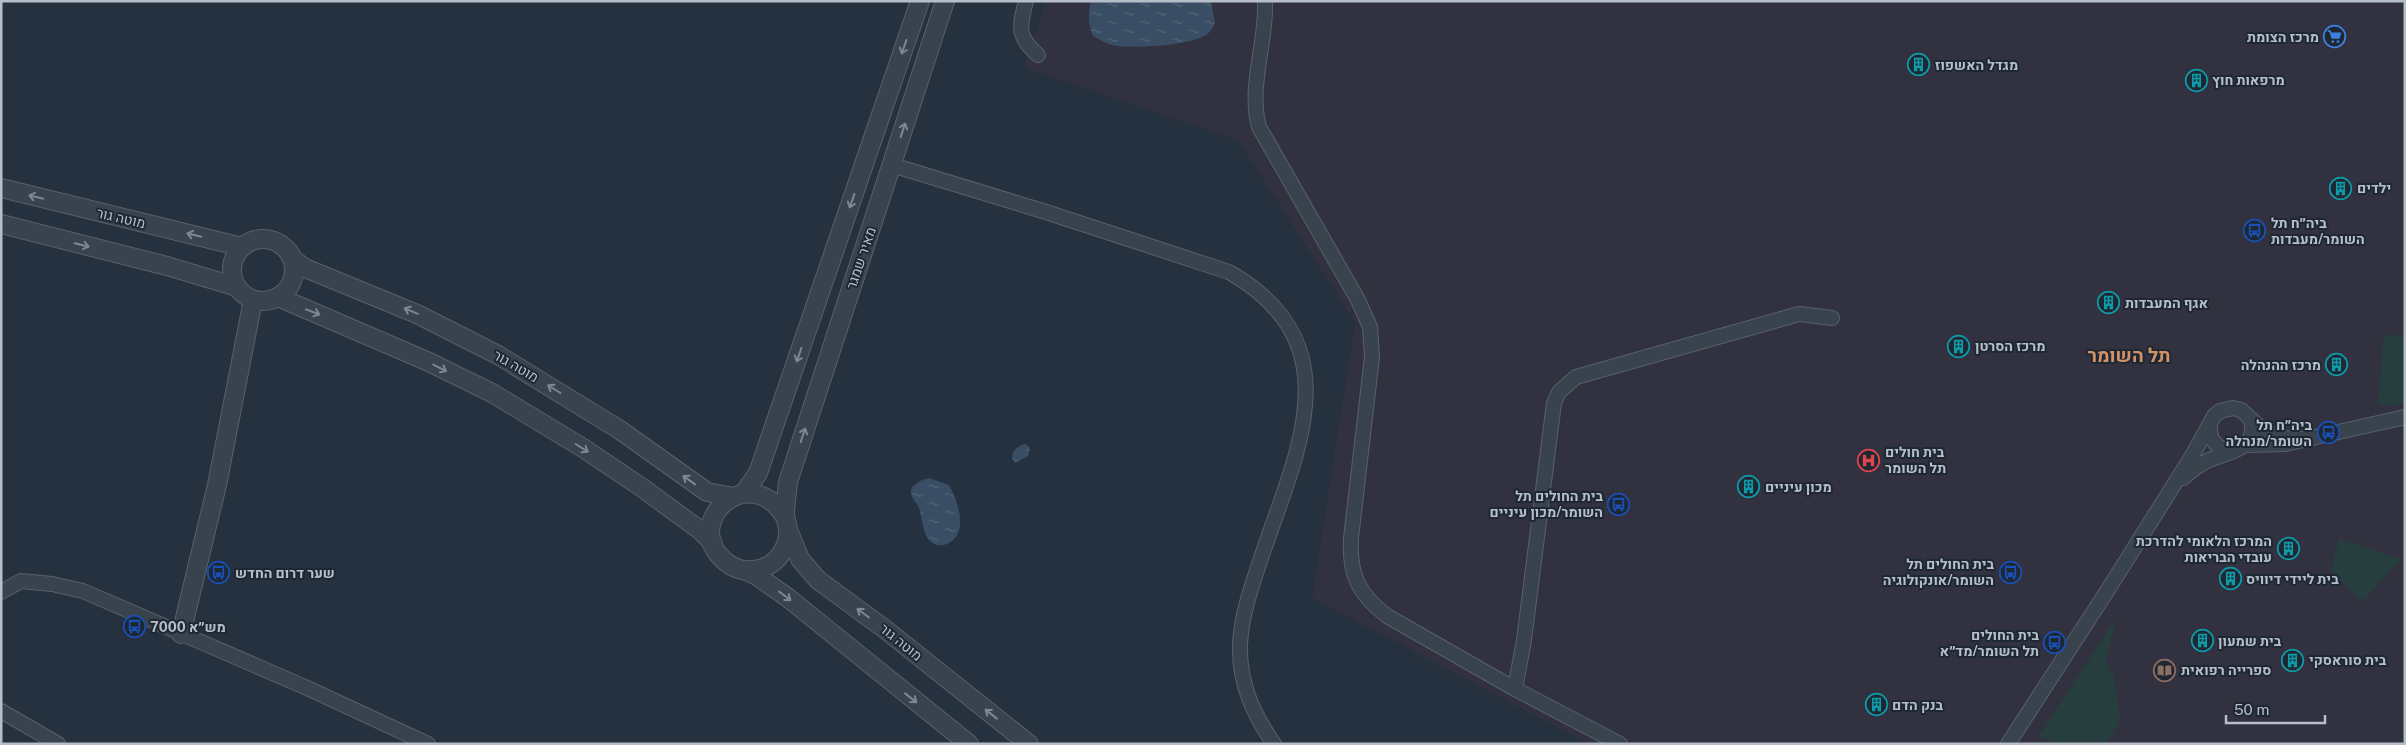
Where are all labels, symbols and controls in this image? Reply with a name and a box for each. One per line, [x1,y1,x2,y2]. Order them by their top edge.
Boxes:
supermarket icon: מרכז הצומת [2323,25,2347,49]
place label: מרכז הצומת [2247,29,2319,45]
one-way arrow [899,39,908,55]
building icon: מגדל האשפוז [1907,53,1931,77]
place label: מגדל האשפוז [1935,57,2018,73]
building icon: מרפאות חוץ [2184,68,2208,92]
place label: מרפאות חוץ [2212,72,2285,88]
one-way arrow [899,123,909,139]
building icon: ילדים [2329,176,2353,200]
place label: ילדים [2357,180,2391,196]
one-way arrow [29,192,45,201]
one-way arrow [846,193,856,209]
street label: מוטה גור [95,205,147,231]
place label: ביה״ח תל השומר/מעבדות [2271,215,2365,247]
bus stop icon: ביה״ח תל השומר/מעבדות [2243,219,2267,243]
street label: מאיר שמגר [843,225,879,291]
one-way arrow [187,230,203,239]
one-way arrow [74,241,90,250]
building icon: אגף המעבדות [2097,291,2121,315]
place label: אגף המעבדות [2125,295,2208,311]
one-way arrow [404,306,419,316]
one-way arrow [305,308,320,318]
building icon: מרכז הסרטן [1947,334,1971,358]
place label: מרכז הסרטן [1975,338,2046,354]
district label: תל השומר [2088,344,2171,366]
street label: מוטה גור [490,347,542,385]
one-way arrow [794,347,803,362]
building icon: מרכז ההנהלה [2325,353,2349,377]
place label: מרכז ההנהלה [2241,357,2321,373]
one-way arrow [433,363,448,373]
one-way arrow [548,383,562,393]
place label: ביה״ח תל השומר/מנהלה [2225,417,2312,449]
bus stop icon: ביה״ח תל השומר/מנהלה [2316,421,2340,445]
one-way arrow [798,428,808,444]
one-way arrow [574,443,588,453]
place label: בית חולים תל השומר [1885,444,1946,476]
hospital icon: בית חולים תל השומר [1857,448,1881,472]
one-way arrow [682,475,696,485]
building icon: מכון עיניים [1737,475,1761,499]
place label: מכון עיניים [1765,479,1832,495]
place label: בית החולים תל השומר/מכון עיניים [1490,488,1603,520]
bus stop icon: בית החולים תל השומר/מכון עיניים [1607,492,1631,516]
place label: המרכז הלאומי להדרכת עובדי הבריאות [2136,533,2272,565]
building icon: המרכז הלאומי להדרכת עובדי הבריאות [2276,537,2300,561]
place label: בית החולים תל השומר/אונקולוגיה [1883,556,1994,588]
bus stop icon: בית החולים תל השומר/אונקולוגיה [1998,560,2022,584]
bus stop icon: שער דרום החדש [207,561,231,585]
place label: שער דרום החדש [235,565,335,581]
building icon: בית ליידי דיוויס [2218,567,2242,591]
place label: בית ליידי דיוויס [2246,571,2339,587]
one-way arrow [778,590,791,601]
one-way arrow [856,608,870,618]
bus stop icon: מש״א 7000 [122,615,146,639]
place label: מש״א 7000 [150,619,226,635]
street label: מוטה גור [877,620,925,664]
place label: בית החולים תל השומר/מד״א [1940,627,2039,659]
building icon: בית שמעון [2190,629,2214,653]
bus stop icon: בית החולים תל השומר/מד״א [2043,631,2067,655]
place label: בית שמעון [2218,633,2282,649]
building icon: בית סוראסקי [2281,648,2305,672]
place label: בית סוראסקי [2309,652,2387,668]
library icon: ספרייה רפואית [2153,658,2177,682]
place label: ספרייה רפואית [2181,662,2271,678]
scale bar [2226,692,2325,724]
one-way arrow [904,693,917,704]
building icon: בנק הדם [1864,693,1888,717]
place label: בנק הדם [1892,697,1944,713]
text: 50 m [2234,701,2269,718]
one-way arrow [984,709,998,719]

